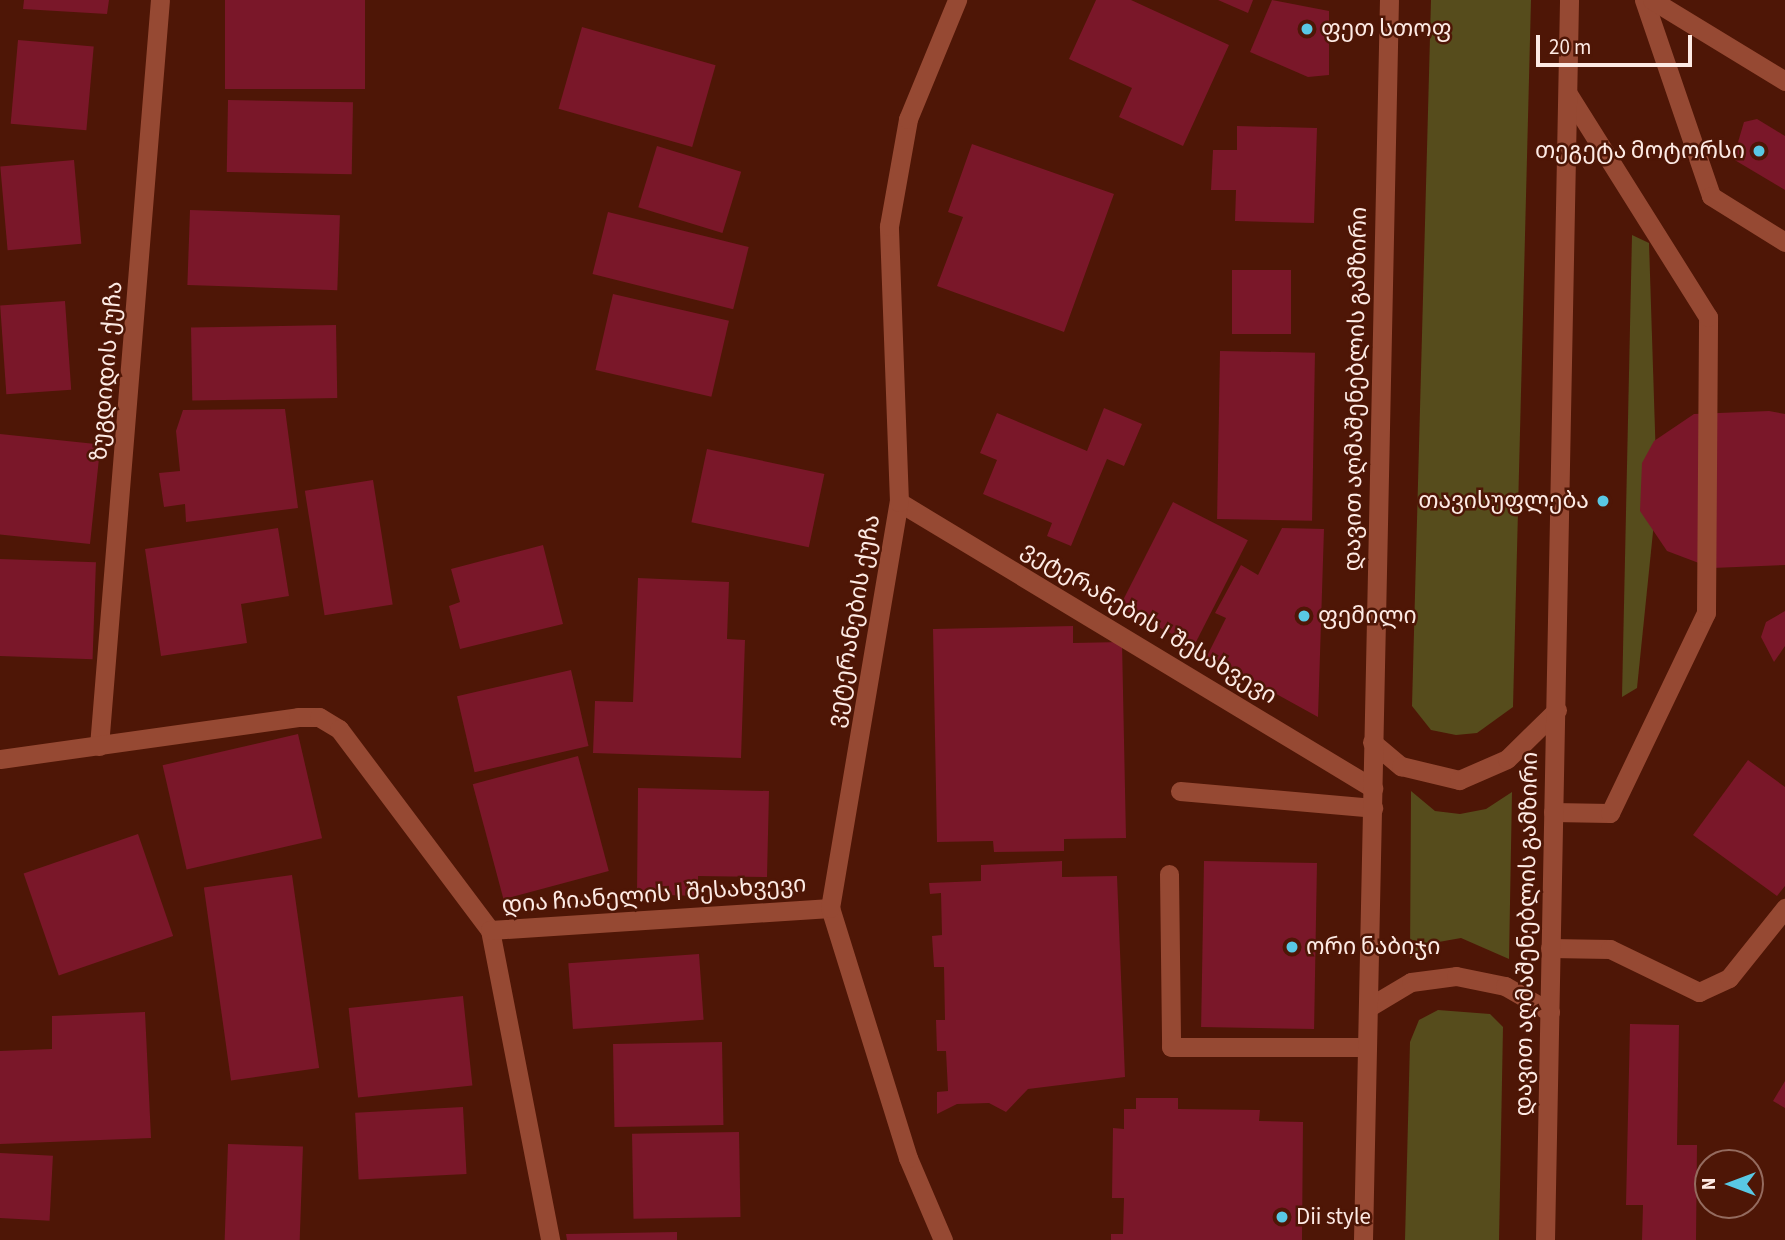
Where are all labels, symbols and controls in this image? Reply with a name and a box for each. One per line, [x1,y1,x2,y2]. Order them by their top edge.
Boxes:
place label: ფეთ სთოფ [1321,15,1452,43]
marker: ფეთ სთოფ [1299,21,1315,37]
scale bar [1540,21,1696,65]
text: 20 m [1549,32,1591,62]
place label: თეგეტა მოტორსი [1535,137,1745,165]
marker: თეგეტა მოტორსი [1751,143,1767,159]
street label: დავით აღმაშენებლის გამზირი [1339,206,1373,572]
street label: ზუგდიდის ქუჩა [85,280,129,462]
place label: თავისუფლება [1418,487,1589,515]
marker: თავისუფლება [1595,493,1611,509]
street label: ვეტერანების ქუჩა [822,512,886,730]
street label: ვეტერანების I შესახვევი [1016,536,1282,710]
place label: ფემილი [1318,602,1417,630]
marker: ფემილი [1296,608,1312,624]
street label: დავით აღმაშენებლის გამზირი [1510,751,1544,1117]
street label: დია ჩიანელის I შესახვევი [501,871,807,919]
place label: ორი ნაბიჯი [1306,933,1440,961]
marker: ორი ნაბიჯი [1284,939,1300,955]
north arrow [1694,1149,1764,1219]
text: N [1696,1178,1723,1190]
place label: Dii style [1296,1203,1371,1231]
marker: Dii style [1274,1209,1290,1225]

